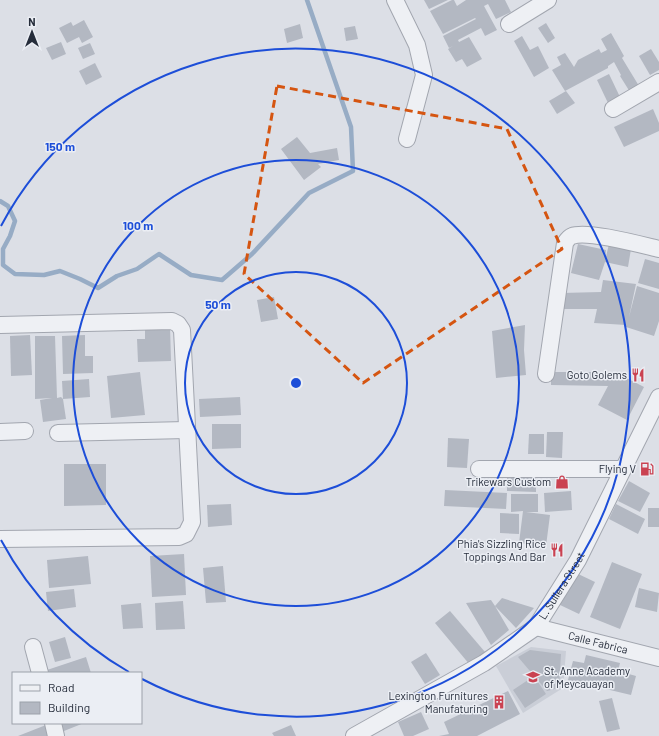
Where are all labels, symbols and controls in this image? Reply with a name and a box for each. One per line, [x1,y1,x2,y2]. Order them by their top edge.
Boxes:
north arrow [12,12,52,52]
text: N [28,15,36,28]
text: 150 m [45,139,75,153]
text: 100 m [123,218,153,232]
text: 50 m [205,297,231,311]
restaurant icon: Goto Golems [630,367,646,383]
place label: Goto Golems [567,368,627,381]
centre of rings [289,376,303,390]
fuel station icon: Flying V [639,461,655,477]
place label: Flying V [599,462,637,475]
shop icon: Trikewars Custom [554,474,570,490]
place label: Trikewars Custom [466,475,551,488]
place label: Phia's Sizzling Rice Toppings And Bar [457,537,546,563]
restaurant icon: Phia's Sizzling Rice Toppings And Bar [549,542,565,558]
street label: L. Sullera Street [536,550,587,621]
street label: Calle Fabrica [567,628,629,656]
place label: St. Anne Academy of Meycauayan [544,664,630,690]
school or university icon: St. Anne Academy of Meycauayan [525,669,541,685]
legend [12,672,142,724]
text: Road [48,680,75,694]
place label: Lexington Furnitures Manufaturing [389,689,488,715]
building icon: Lexington Furnitures Manufaturing [491,694,507,710]
text: Building [48,700,90,714]

